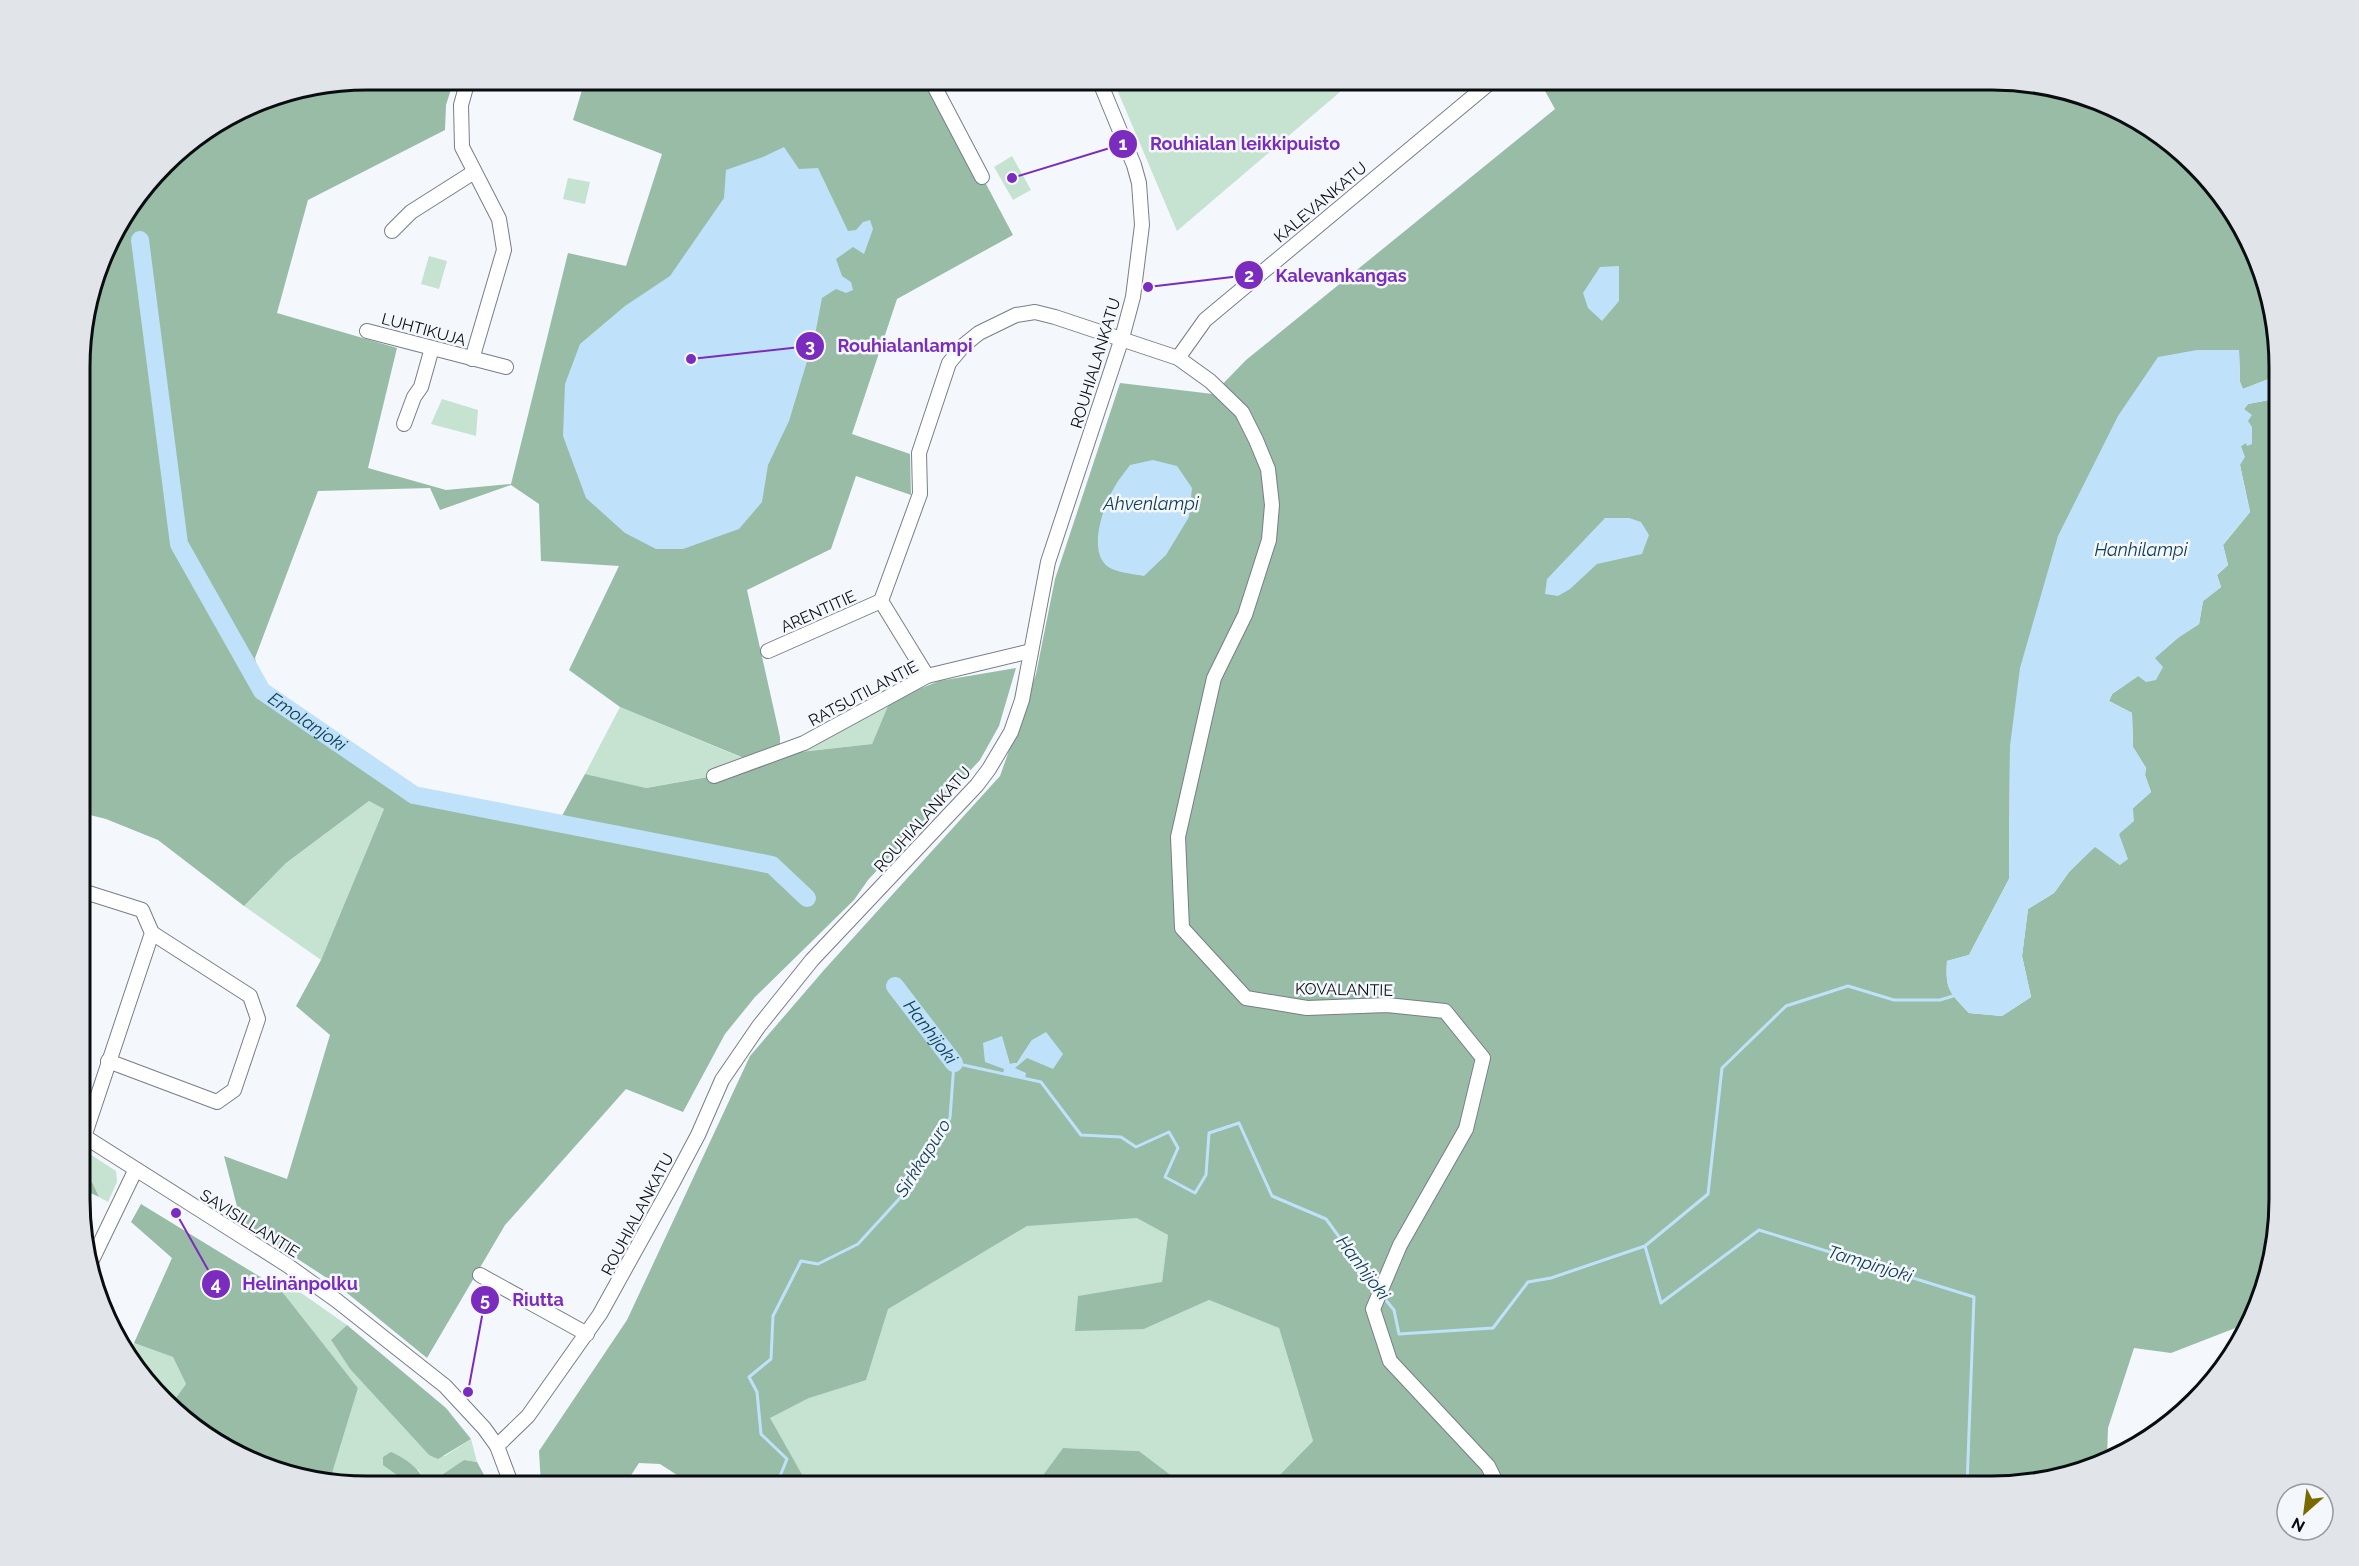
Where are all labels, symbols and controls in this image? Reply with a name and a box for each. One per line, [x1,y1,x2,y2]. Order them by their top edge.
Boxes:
callout: Rouhialan leikkipuisto [1108,126,1352,162]
text: 1 [1119,133,1128,154]
text: Rouhialan leikkipuisto [1150,133,1340,154]
street label: KALEVANKATU [1270,158,1371,247]
callout: Kalevankangas [1234,257,1419,293]
text: 2 [1244,265,1254,286]
text: Kalevankangas [1275,265,1407,286]
street label: ROUHIALANKATU [1067,296,1124,431]
street label: LUHTIKUJA [380,309,468,350]
callout: Rouhialanlampi [795,328,984,364]
text: 3 [805,335,815,356]
text: Rouhialanlampi [837,335,973,356]
water label: Ahvenlampi [1102,493,1200,514]
water label: Hanhilampi [2094,539,2189,560]
street label: ARENTITIE [778,586,859,637]
street label: RATSUTILANTIE [805,656,922,730]
water label: Emolanjoki [264,687,351,756]
street label: ROUHIALANKATU [870,763,975,876]
street label: KOVALANTIE [1295,979,1393,1000]
water label: Hanhijoki [899,996,963,1069]
water label: Sirkkapuro [890,1115,955,1201]
street label: ROUHIALANKATU [597,1150,678,1279]
street label: SAVISILLANTIE [197,1185,303,1262]
water label: Hanhijoki [1332,1231,1395,1305]
water label: Tampinjoki [1825,1241,1916,1287]
callout: Helinänpolku [201,1266,370,1302]
text: 4 [211,1273,221,1294]
text: Helinänpolku [242,1273,358,1294]
callout: Riutta [470,1282,576,1318]
text: 5 [480,1289,490,1310]
text: Riutta [512,1289,564,1310]
north arrow [2275,1482,2335,1542]
text: N [2288,1514,2308,1536]

